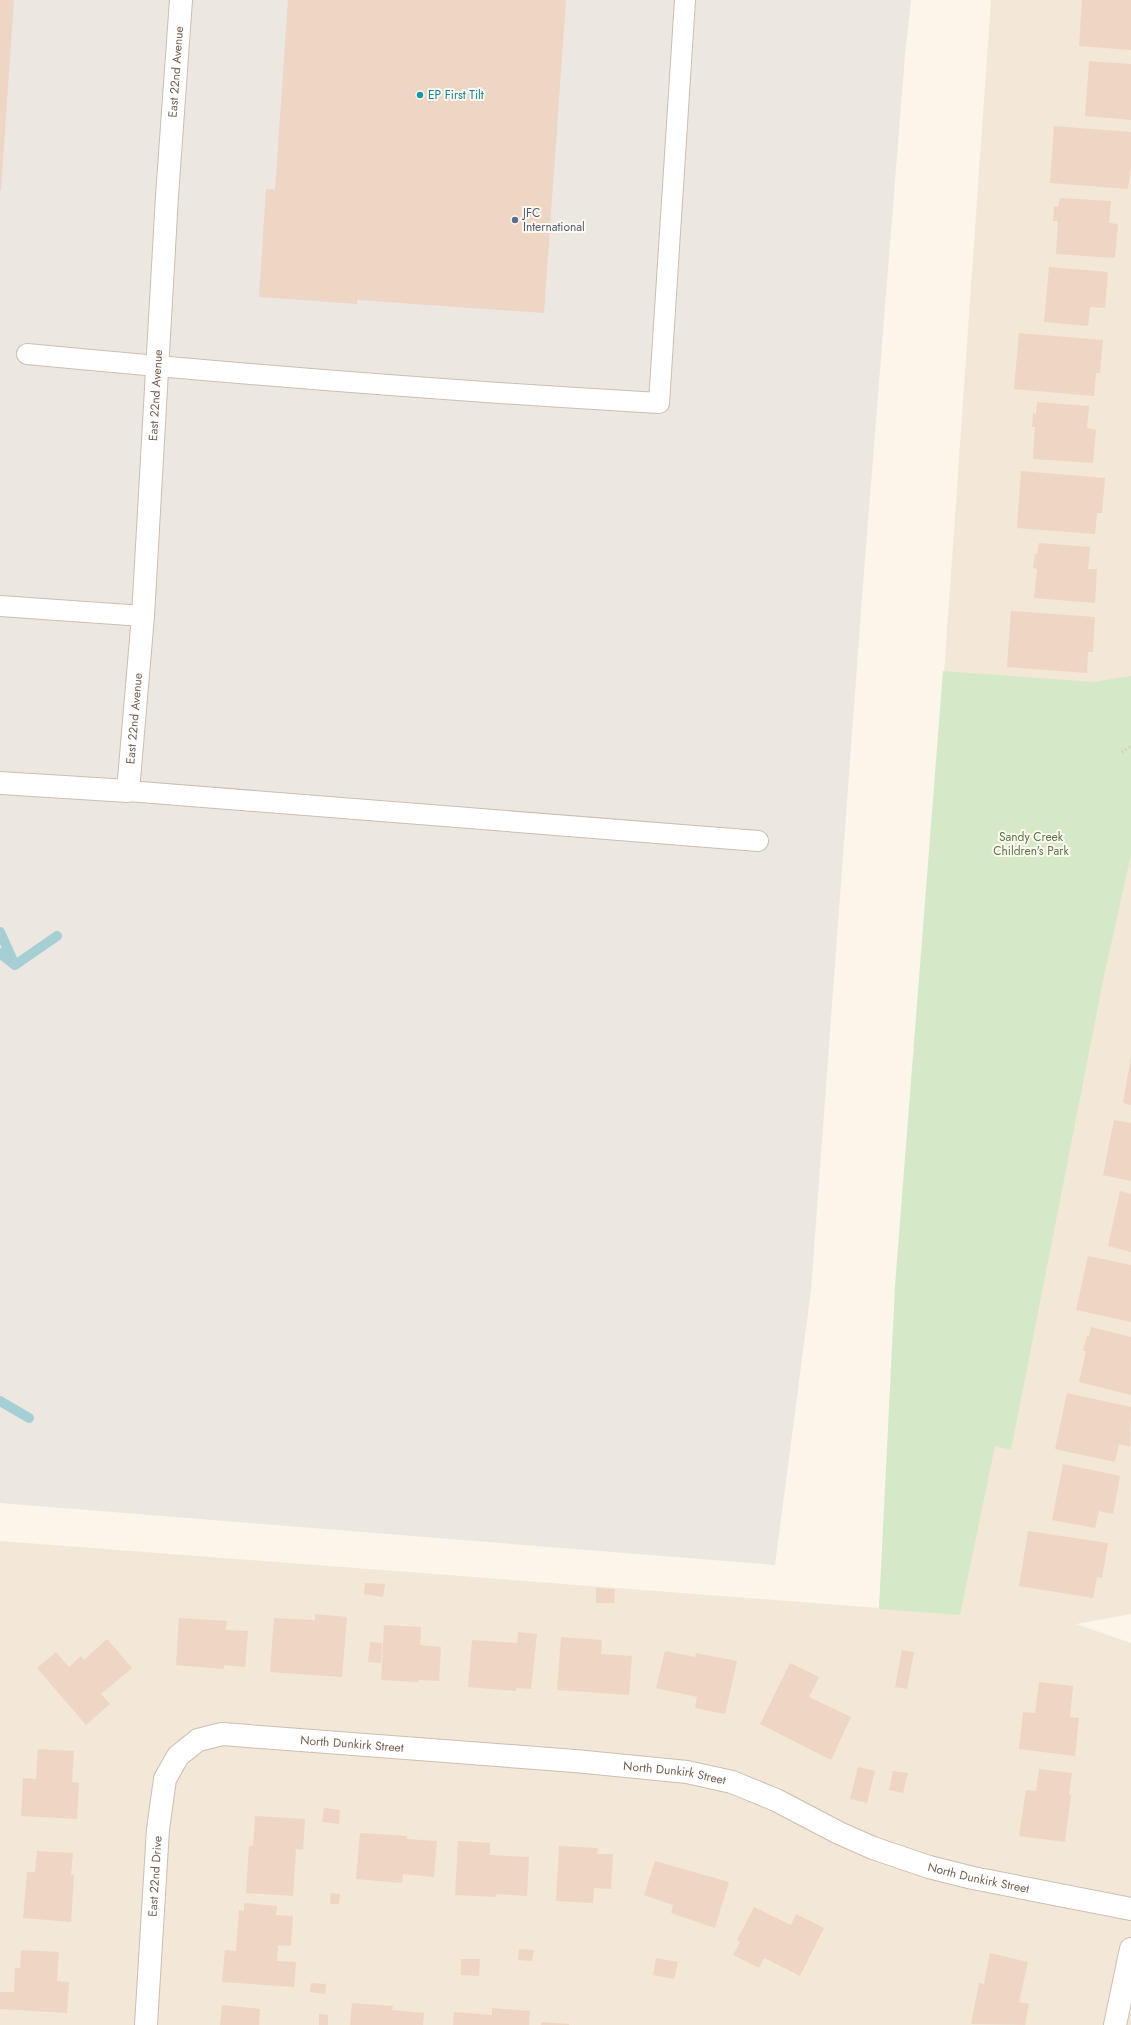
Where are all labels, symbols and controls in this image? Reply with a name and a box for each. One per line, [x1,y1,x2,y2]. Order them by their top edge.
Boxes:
street label: East 22nd Avenue [164,26,188,118]
place label: EP First Tilt [428,86,484,104]
marker: EP First Tilt [415,90,425,100]
place label: JFC International [521,204,585,236]
marker: JFC International [510,215,520,225]
street label: East 22nd Avenue [144,349,167,441]
street label: East 22nd Avenue [121,672,147,765]
park label: Sandy Creek Children's Park [993,828,1069,860]
street label: North Dunkirk Street [300,1731,404,1757]
street label: North Dunkirk Street [622,1757,728,1789]
street label: East 22nd Drive [144,1835,167,1917]
street label: North Dunkirk Street [926,1858,1031,1898]

